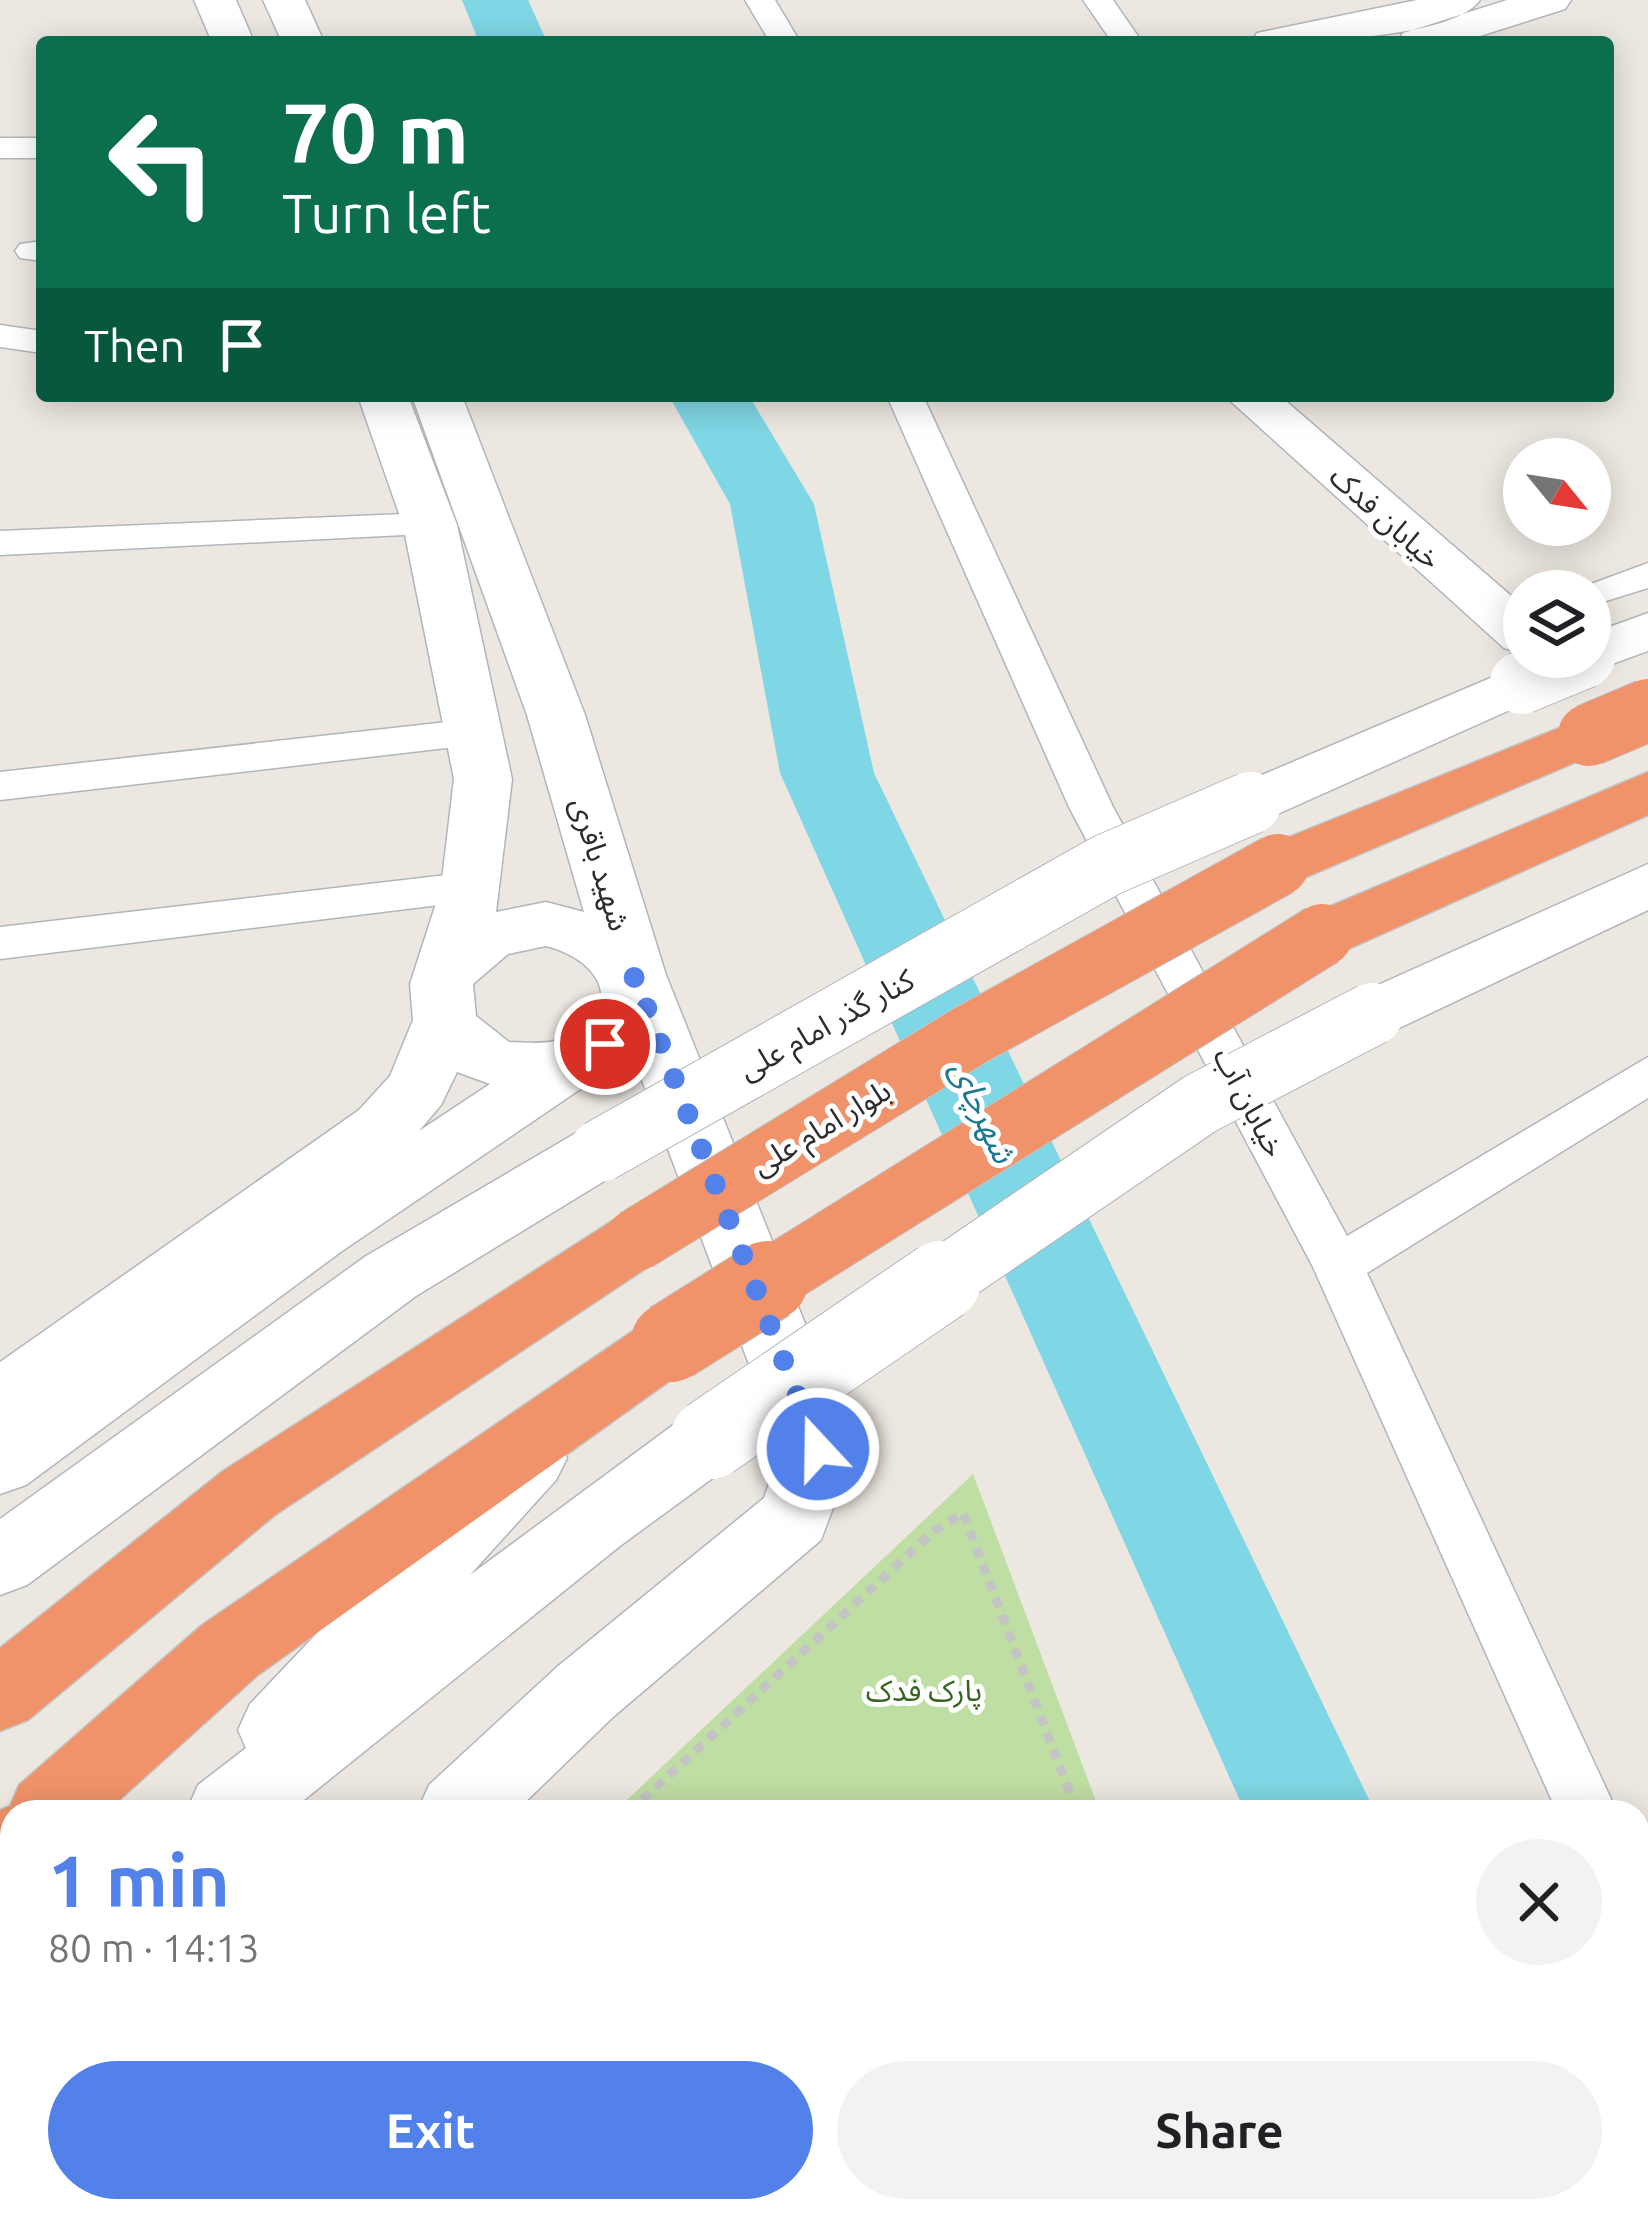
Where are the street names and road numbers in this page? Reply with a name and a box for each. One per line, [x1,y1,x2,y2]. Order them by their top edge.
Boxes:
street label: خیابان فدک [1323,458,1448,576]
street label: شهید باقری [564,793,637,935]
street label: کنار گذر امام علی [733,962,923,1091]
street label: خیابان آب [1206,1042,1293,1163]
street label: بلوار امام علی [746,1072,899,1187]

